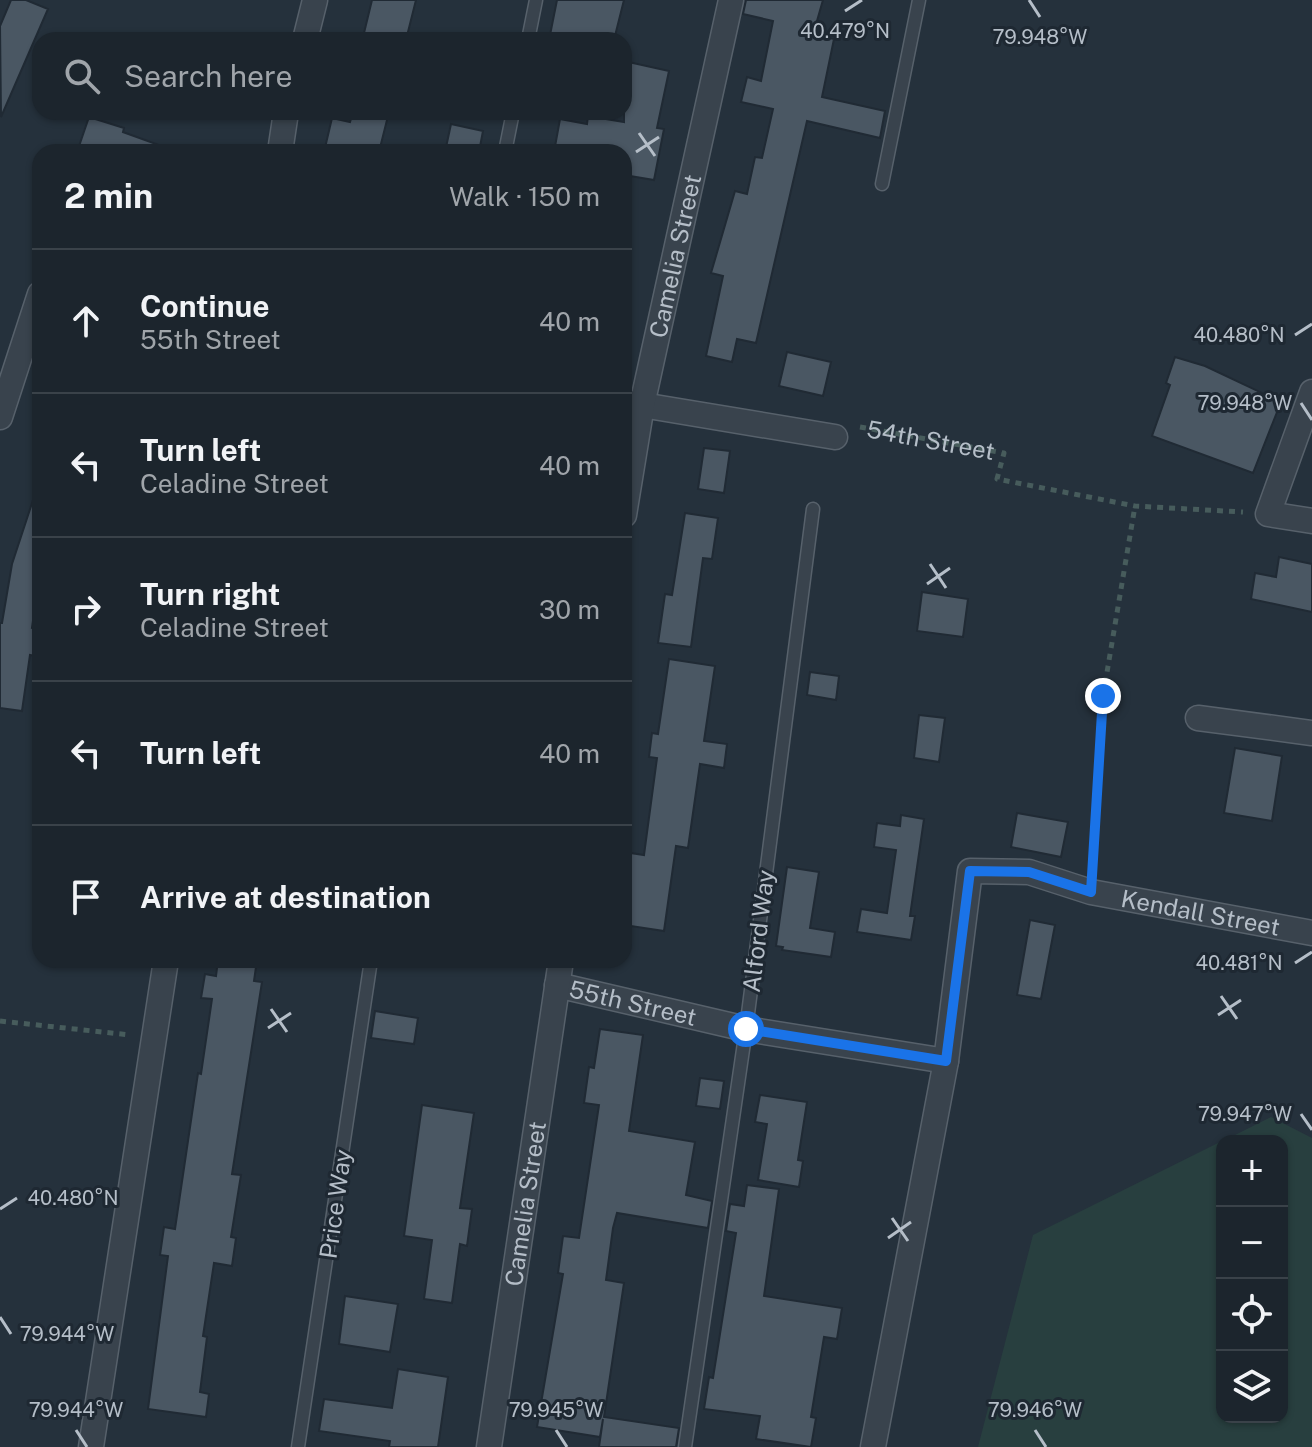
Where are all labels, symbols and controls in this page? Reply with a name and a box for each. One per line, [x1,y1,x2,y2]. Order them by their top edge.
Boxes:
text: 40.479°N [800,19,890,43]
text: 79.948°W [993,25,1087,49]
search box [32,32,632,120]
icon: search [60,54,104,98]
text: Search here [124,58,292,94]
street label: Camelia Street [643,172,706,340]
text: 2 min [64,176,153,216]
text: Walk · 150 m [449,181,600,212]
text: Continue [140,288,270,324]
icon: ahead [64,299,108,343]
text: 40 m [539,306,600,337]
text: 40.480°N [1193,323,1285,347]
text: 55th Street [140,324,281,355]
text: 79.948°W [1198,391,1292,415]
street label: 54th Street [865,414,997,465]
text: Turn left [140,432,261,468]
icon: left [64,443,108,487]
text: 40 m [539,450,600,481]
text: Celadine Street [140,468,329,499]
text: Turn right [140,576,280,612]
icon: right [64,587,108,631]
text: 30 m [539,594,600,625]
text: Celadine Street [140,612,329,643]
route end [1085,678,1121,714]
icon: left [64,731,108,775]
text: Turn left [140,735,261,771]
text: 40 m [539,738,600,769]
street label: Alford Way [737,868,779,994]
icon: arrive [64,875,108,919]
text: Arrive at destination [140,879,431,915]
street label: Kendall Street [1119,884,1282,941]
text: 40.481°N [1195,951,1283,975]
street label: 55th Street [567,974,699,1031]
route start [728,1011,764,1047]
text: 79.947°W [1198,1102,1292,1126]
street label: Camelia Street [499,1119,551,1288]
map controls [1216,1135,1288,1423]
button: + [1216,1135,1288,1207]
street label: Price Way [313,1148,357,1260]
text: 40.480°N [27,1186,119,1210]
button: − [1216,1207,1288,1279]
button: locate [1216,1279,1288,1351]
text: 79.944°W [20,1322,114,1346]
button: layers [1216,1351,1288,1423]
text: 79.944°W [29,1398,123,1422]
text: 79.945°W [509,1398,603,1422]
text: 79.946°W [988,1398,1082,1422]

